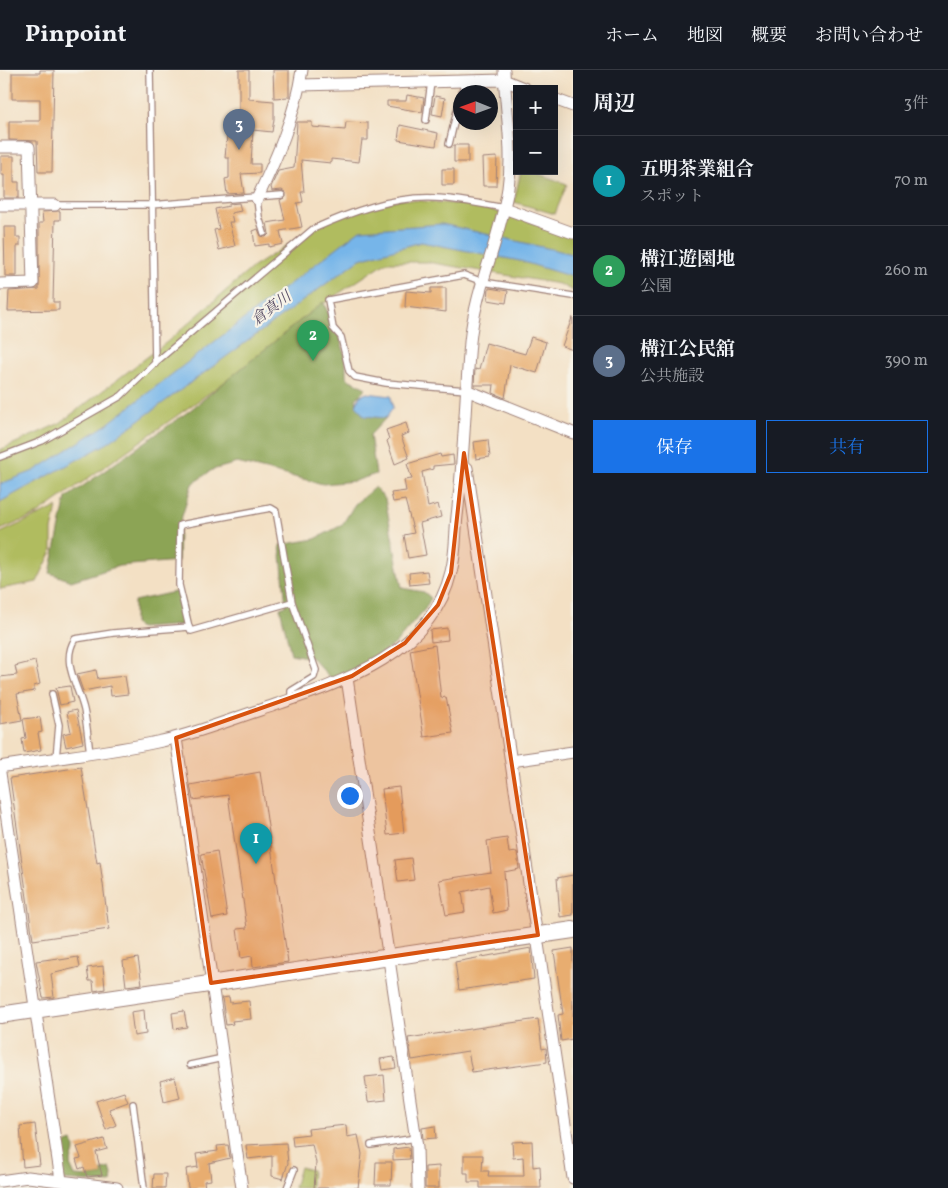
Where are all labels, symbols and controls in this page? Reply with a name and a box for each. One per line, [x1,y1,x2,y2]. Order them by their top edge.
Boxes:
text: Pinpoint [25,18,127,52]
text: ホーム [605,24,659,49]
text: 地図 [687,24,723,49]
text: 概要 [751,24,787,49]
text: お問い合わせ [815,24,923,49]
north arrow [453,85,498,130]
map controls [513,85,558,175]
button: + [513,85,558,130]
text: 周辺 [593,90,635,119]
text: 3件 [904,93,928,115]
pin: 3 [223,109,255,150]
button: − [513,130,558,175]
text: 五明茶業組合 [640,157,754,183]
text: 1 [606,170,612,192]
text: 70 m [894,170,928,192]
text: スポット [640,186,704,208]
text: 構江遊園地 [640,247,735,273]
text: 2 [605,260,613,282]
text: 260 m [884,260,928,282]
text: 公園 [640,276,672,298]
water label: 倉真川 [248,286,298,331]
pin: 2 [297,320,329,361]
text: 構江公民舘 [640,337,735,363]
text: 3 [605,350,613,372]
text: 390 m [885,350,928,372]
text: 公共施設 [640,366,704,388]
button: 保存 [593,420,756,473]
button: 共有 [766,420,928,473]
your location [337,783,363,809]
pin: 1 [240,823,272,864]

